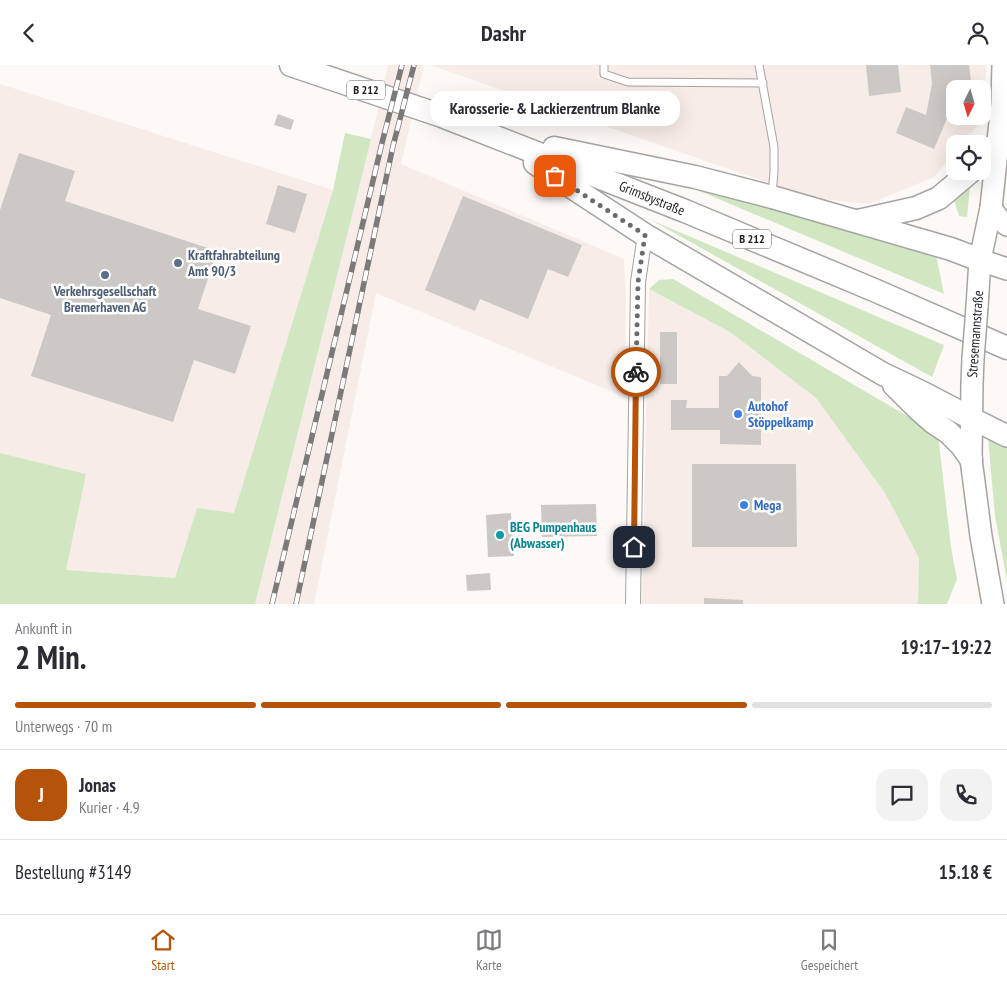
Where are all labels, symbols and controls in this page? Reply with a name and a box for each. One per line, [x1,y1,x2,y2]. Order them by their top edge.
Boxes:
icon: back [15,19,43,47]
text: Dashr [481,19,526,47]
icon: person [964,19,992,47]
north arrow [946,80,991,125]
map controls [946,80,991,180]
road number: B 212 [347,81,385,99]
callout: Karosserie- & Lackierzentrum Blanke [430,91,680,126]
text: Karosserie- & Lackierzentrum Blanke [450,98,660,118]
button: locate [946,135,991,180]
pin [534,155,576,197]
icon: bag [541,162,569,190]
street label: Grimsbystraße [616,177,688,219]
road number: B 212 [733,229,771,248]
place label: Kraftfahrabteilung Amt 90/3 [187,246,280,280]
marker: Kraftfahrabteilung Amt 90/3 [172,257,184,269]
marker: Verkehrsgesellschaft Bremerhaven AG [99,269,111,281]
place label: Verkehrsgesellschaft Bremerhaven AG [53,282,156,316]
street label: Stresemannstraße [963,289,987,378]
courier [611,347,661,397]
icon: bike [622,358,650,386]
place label: Autohof Stöppelkamp [747,397,813,431]
marker: Autohof Stöppelkamp [732,408,744,420]
place label: Mega [754,496,781,514]
marker: Mega [738,499,750,511]
place label: BEG Pumpenhaus (Abwasser) [510,518,597,552]
pin [613,526,655,568]
marker: BEG Pumpenhaus (Abwasser) [494,529,506,541]
icon: home [620,533,648,561]
text: Ankunft in [15,618,72,638]
text: 19:17–19:22 [900,635,992,659]
text: 2 Min. [15,636,86,678]
text: Unterwegs · 70 m [15,716,112,736]
button: chat [876,769,928,821]
button: phone [940,769,992,821]
text: Jonas [79,773,116,797]
text: J [38,783,44,807]
text: Kurier · 4.9 [79,797,140,817]
text: Bestellung #3149 [15,860,132,884]
text: 15.18 € [939,860,992,884]
tab: Start [149,926,177,974]
tab: Karte [475,926,503,974]
tab: Gespeichert [801,926,858,974]

